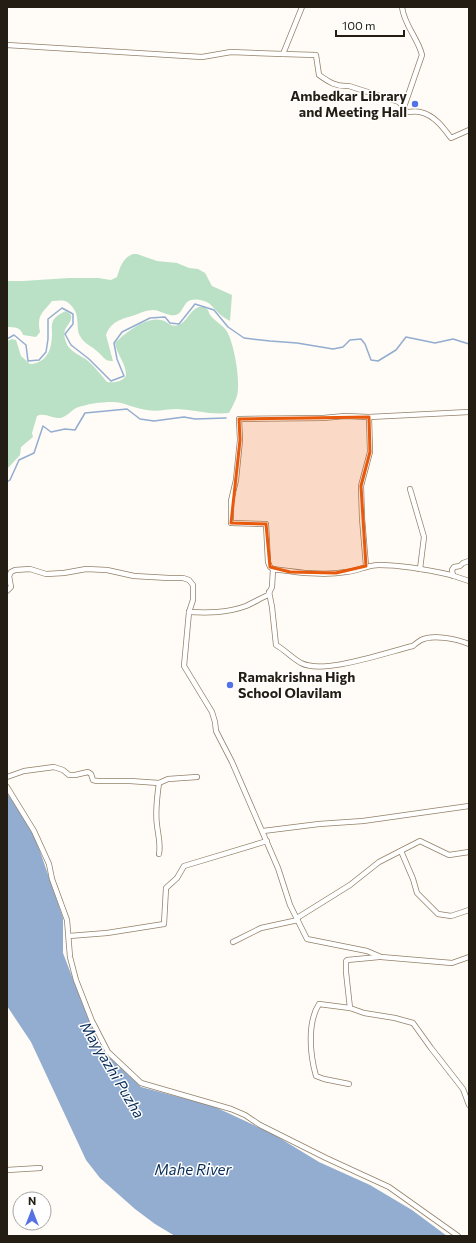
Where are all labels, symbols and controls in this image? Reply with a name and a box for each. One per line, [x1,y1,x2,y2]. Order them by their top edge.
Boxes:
scale bar [336,12,404,38]
text: 100 m [342,18,376,32]
place label: Ambedkar Library and Meeting Hall [290,87,407,120]
marker: Ambedkar Library and Meeting Hall [410,99,420,109]
place label: Ramakrishna High School Olavilam [238,668,355,701]
marker: Ramakrishna High School Olavilam [225,680,235,690]
water label: Mayyazhi Puzha [77,1018,149,1121]
water label: Mahe River [155,1160,232,1178]
north arrow [12,1191,52,1231]
text: N [28,1194,36,1207]

